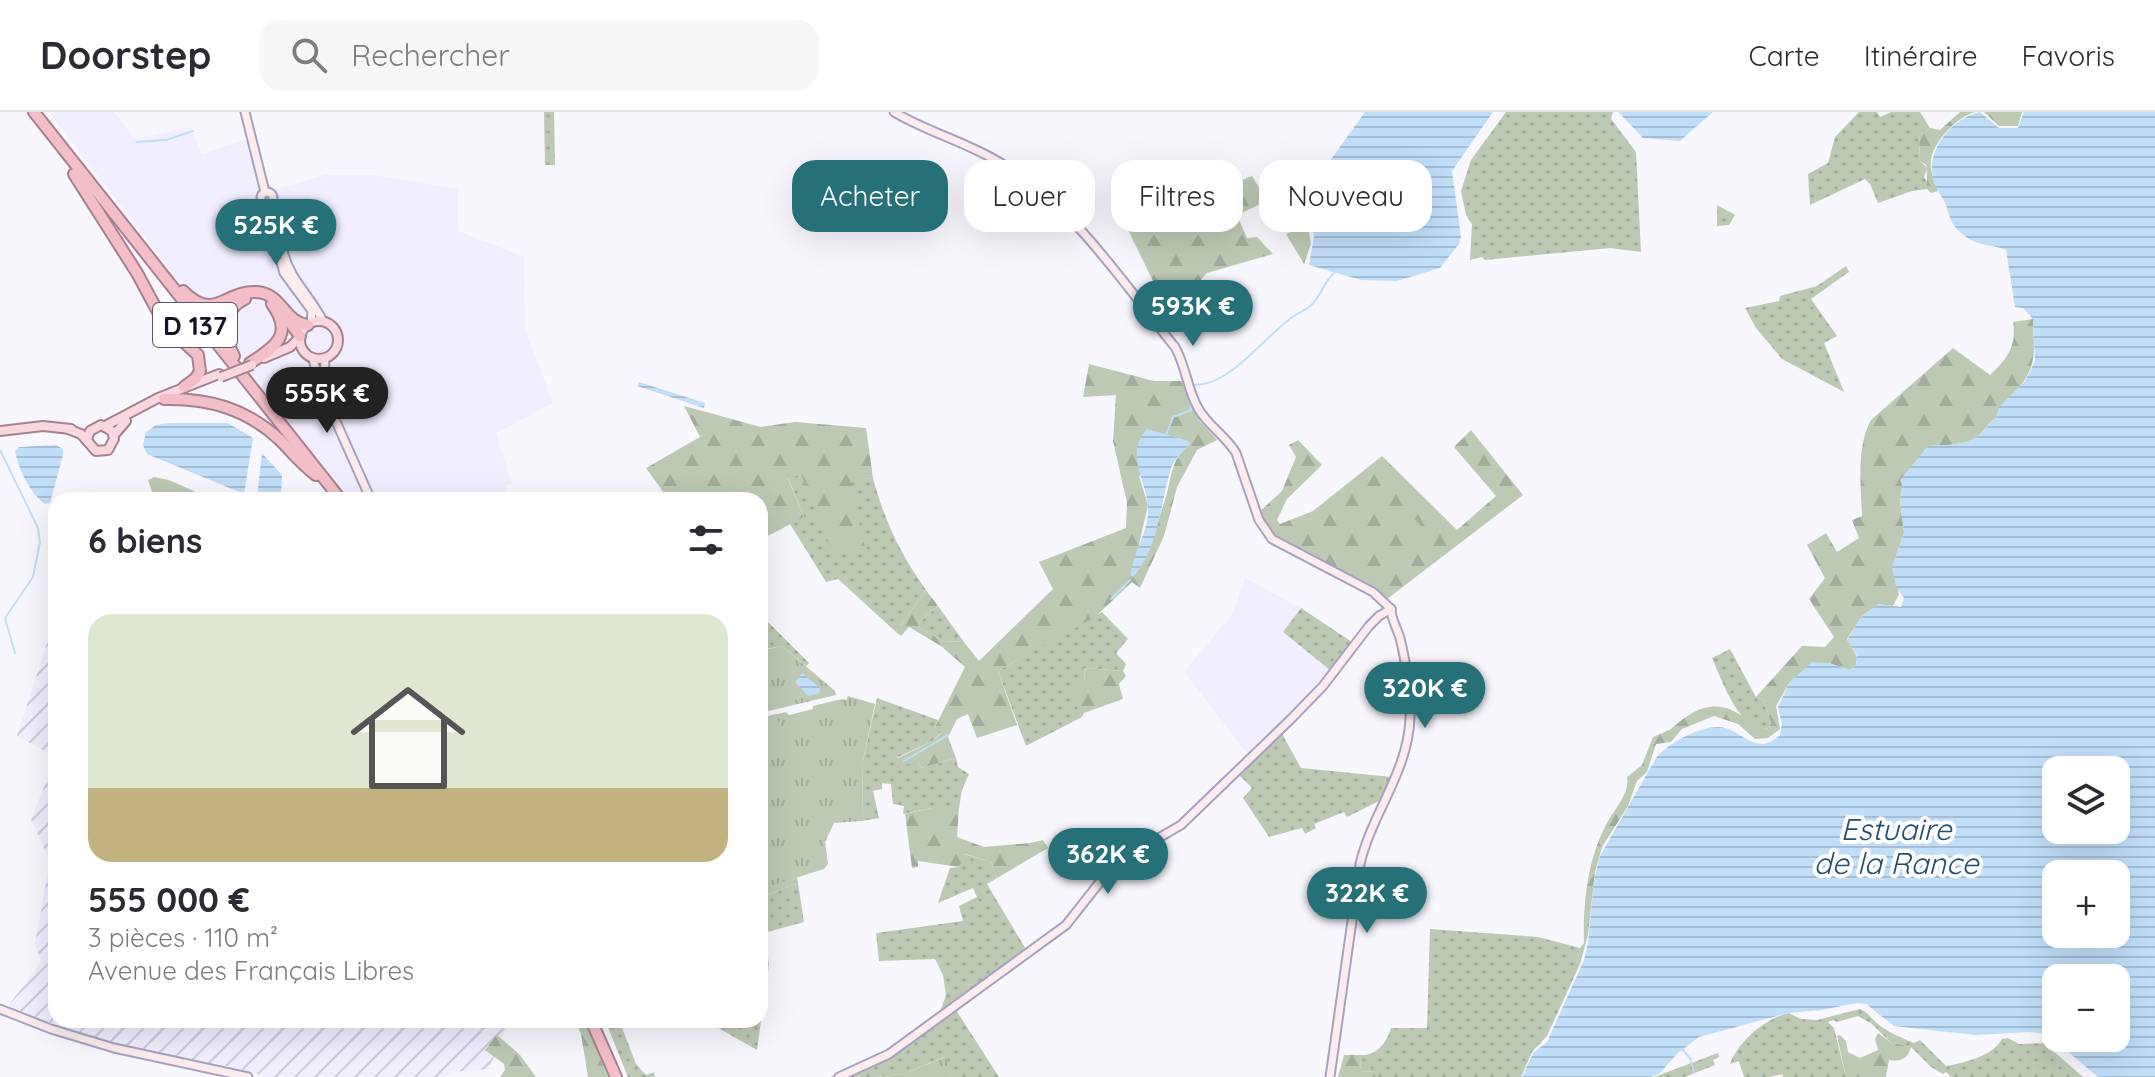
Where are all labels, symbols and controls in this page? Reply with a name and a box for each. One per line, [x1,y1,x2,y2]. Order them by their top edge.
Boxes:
search box [259,19,819,91]
text: Doorstep [40,31,211,79]
icon: search [287,33,331,77]
text: Rechercher [351,36,510,74]
text: Carte [1748,38,1820,73]
text: Itinéraire [1864,38,1978,73]
text: Favoris [2022,38,2115,73]
chip: Acheter [792,160,948,232]
chip: Louer [964,160,1095,232]
chip: Filtres [1111,160,1243,232]
chip: Nouveau [1259,160,1432,232]
pin: 525K € [211,199,341,267]
text: 525K € [233,208,319,241]
pin: 593K € [1128,280,1258,348]
text: 593K € [1151,289,1235,322]
road number: D 137 [153,303,237,347]
pin: 555K € [262,367,392,435]
text: 555K € [284,376,370,409]
icon: filters [684,518,728,562]
text: 6 biens [88,519,202,562]
pin: 320K € [1360,662,1490,730]
icon: home [336,666,480,810]
text: 320K € [1382,671,1468,704]
map controls [2042,756,2130,1052]
button: layers [2042,756,2130,844]
water label: Estuaire de la Rance [1814,810,1979,882]
pin: 362K € [1043,828,1173,896]
text: 362K € [1066,837,1150,870]
button: + [2042,860,2130,948]
pin: 322K € [1302,867,1432,935]
text: 322K € [1325,876,1409,909]
text: 555 000 € [88,878,250,921]
text: 3 pièces · 110 m² [88,921,278,954]
text: Avenue des Français Libres [88,954,414,987]
button: − [2042,964,2130,1052]

